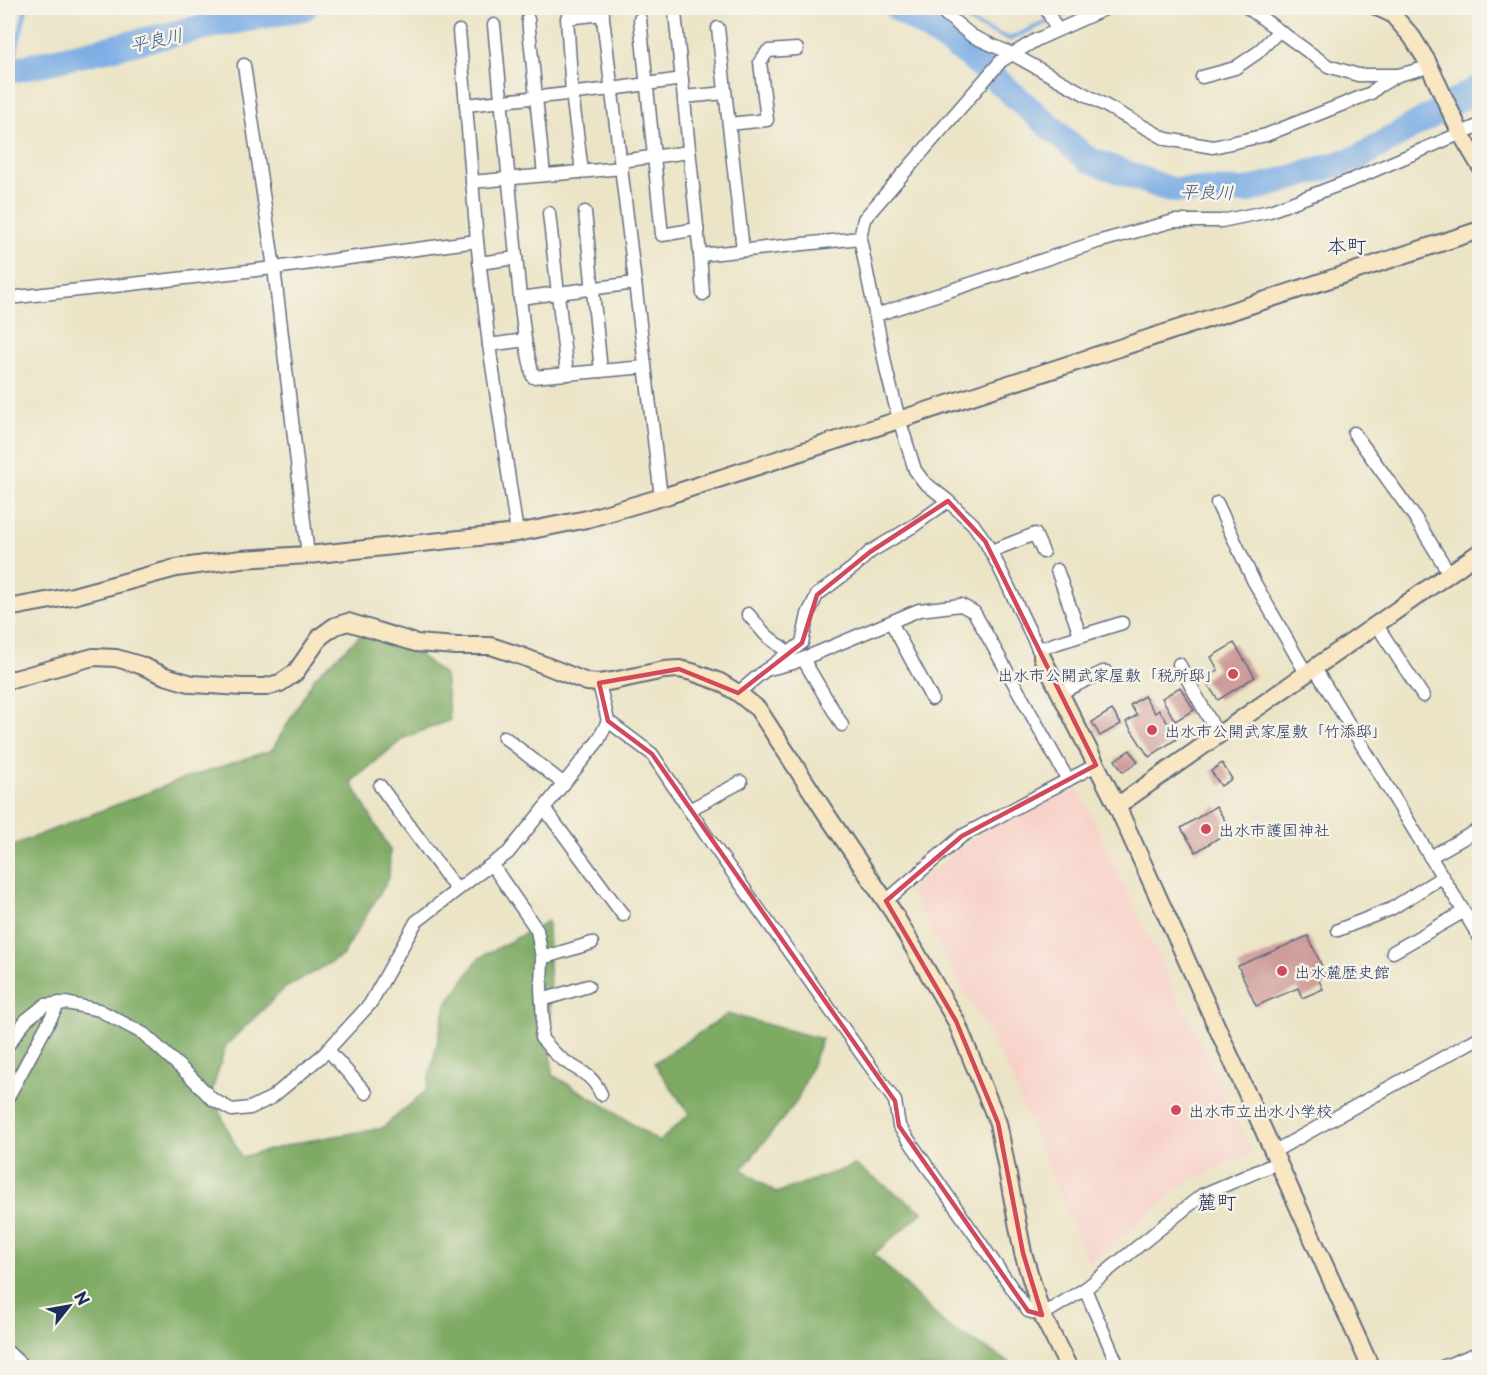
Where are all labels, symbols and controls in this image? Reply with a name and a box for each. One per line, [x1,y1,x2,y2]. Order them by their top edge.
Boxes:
water label: 平良川 [127,20,185,58]
water label: 平良川 [1180,177,1234,205]
district label: 本町 [1327,230,1367,260]
place label: 出水市公開武家屋敷「税所邸」 [997,662,1221,686]
marker: 出水市公開武家屋敷「税所邸」 [1226,667,1240,681]
place label: 出水市公開武家屋敷「竹添邸」 [1164,718,1388,742]
marker: 出水市公開武家屋敷「竹添邸」 [1145,723,1159,737]
place label: 出水市護国神社 [1218,817,1330,841]
marker: 出水市護国神社 [1199,822,1213,836]
place label: 出水麓歴史館 [1294,959,1390,983]
marker: 出水麓歴史館 [1275,964,1289,978]
place label: 出水市立出水小学校 [1188,1098,1332,1122]
marker: 出水市立出水小学校 [1169,1103,1183,1117]
district label: 麓町 [1197,1186,1237,1216]
north arrow [39,1276,99,1336]
text: N [69,1286,96,1309]

